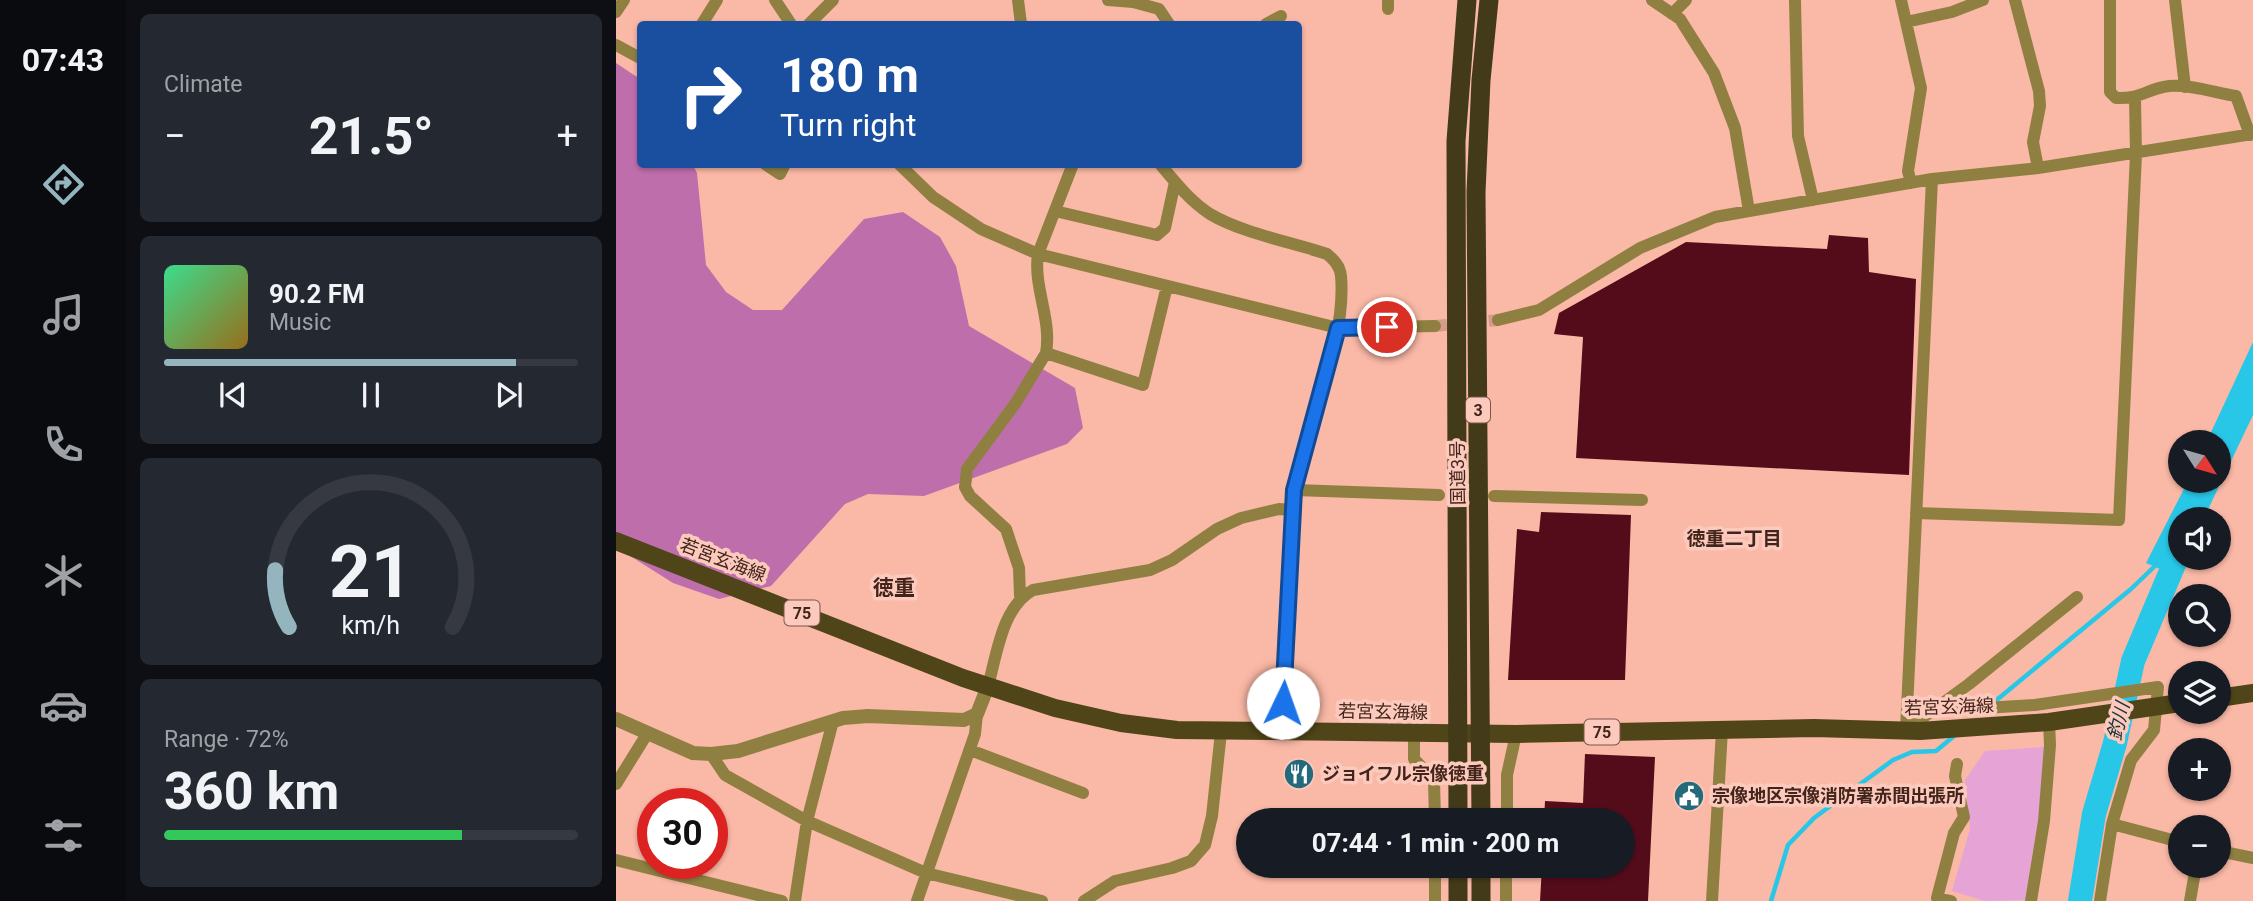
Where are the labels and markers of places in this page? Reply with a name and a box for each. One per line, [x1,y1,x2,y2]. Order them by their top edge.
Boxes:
pin [1357,297,1417,357]
restaurant icon: ジョイフル宗像徳重 [1282,757,1316,791]
place label: ジョイフル宗像徳重 [1322,763,1484,784]
public building icon: 宗像地区宗像消防署赤間出張所 [1672,779,1706,813]
place label: 宗像地区宗像消防署赤間出張所 [1712,785,1964,806]

